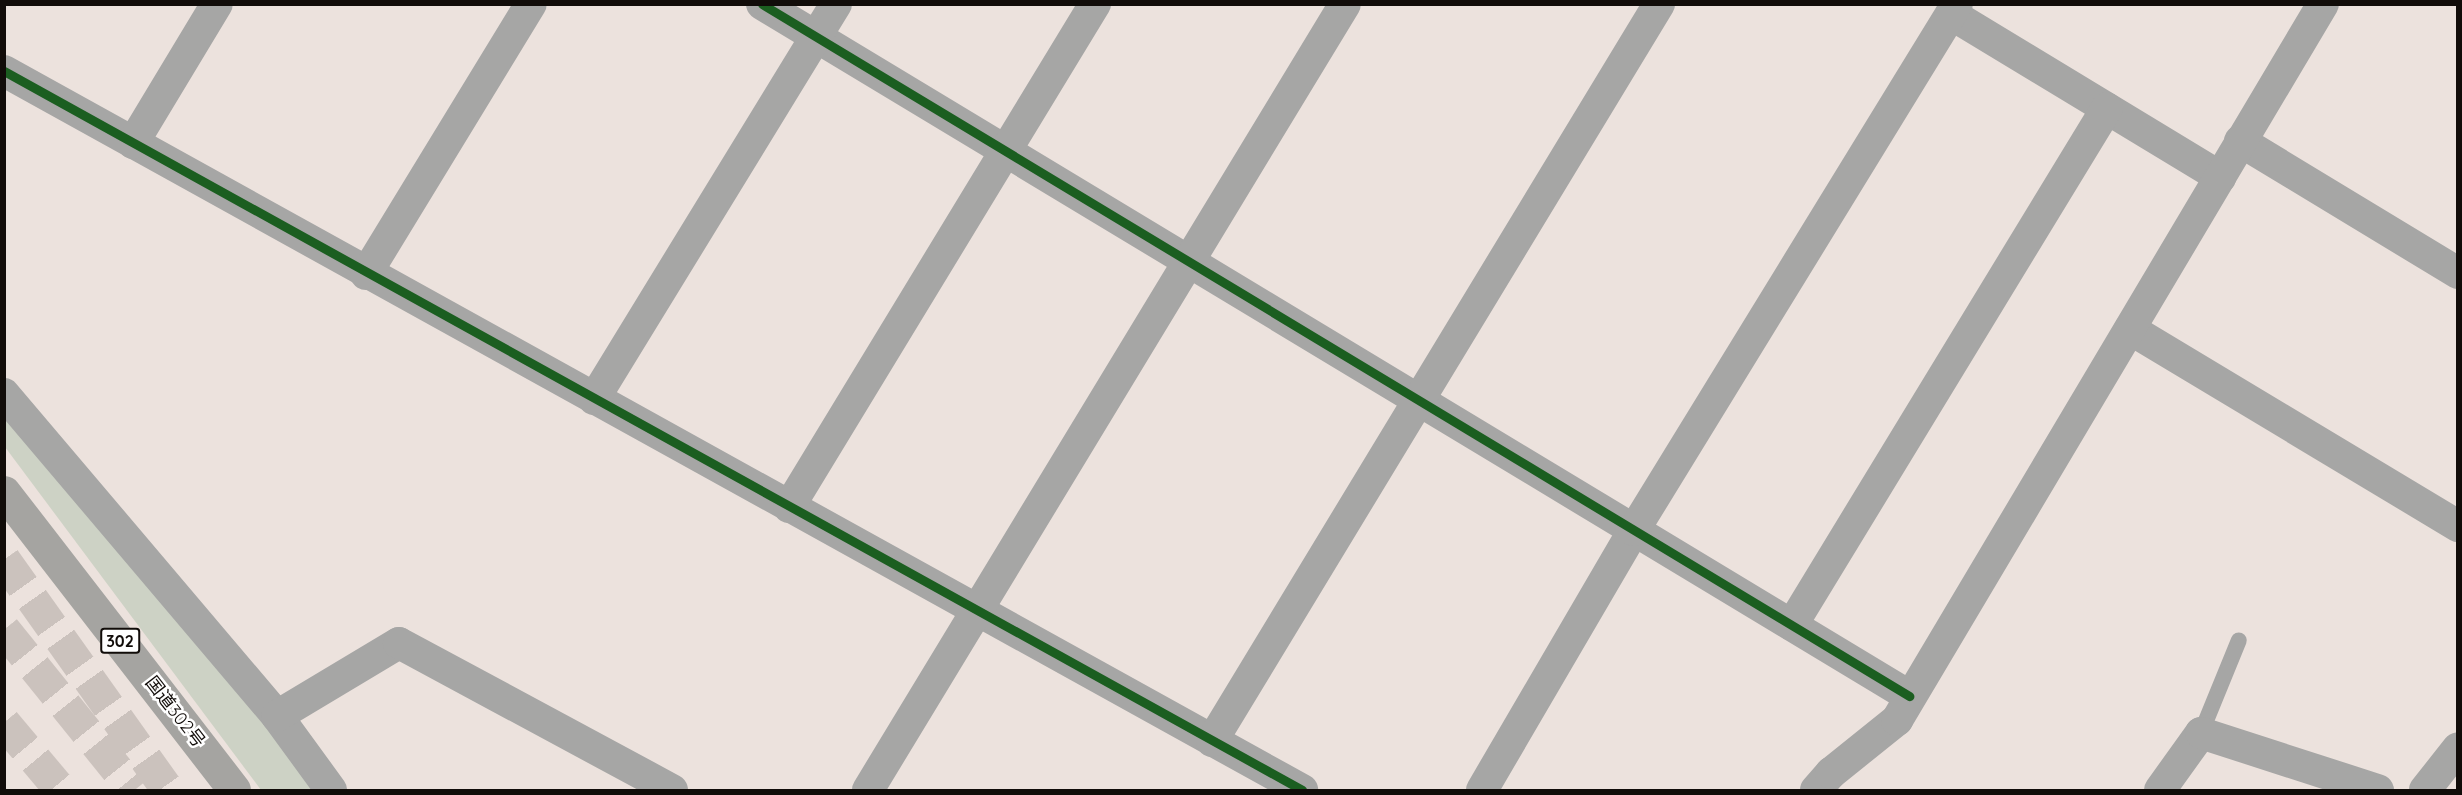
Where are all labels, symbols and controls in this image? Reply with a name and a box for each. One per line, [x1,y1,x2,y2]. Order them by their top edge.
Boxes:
road number: 302 [99,628,141,654]
street label: 国道302号 [141,672,209,752]

